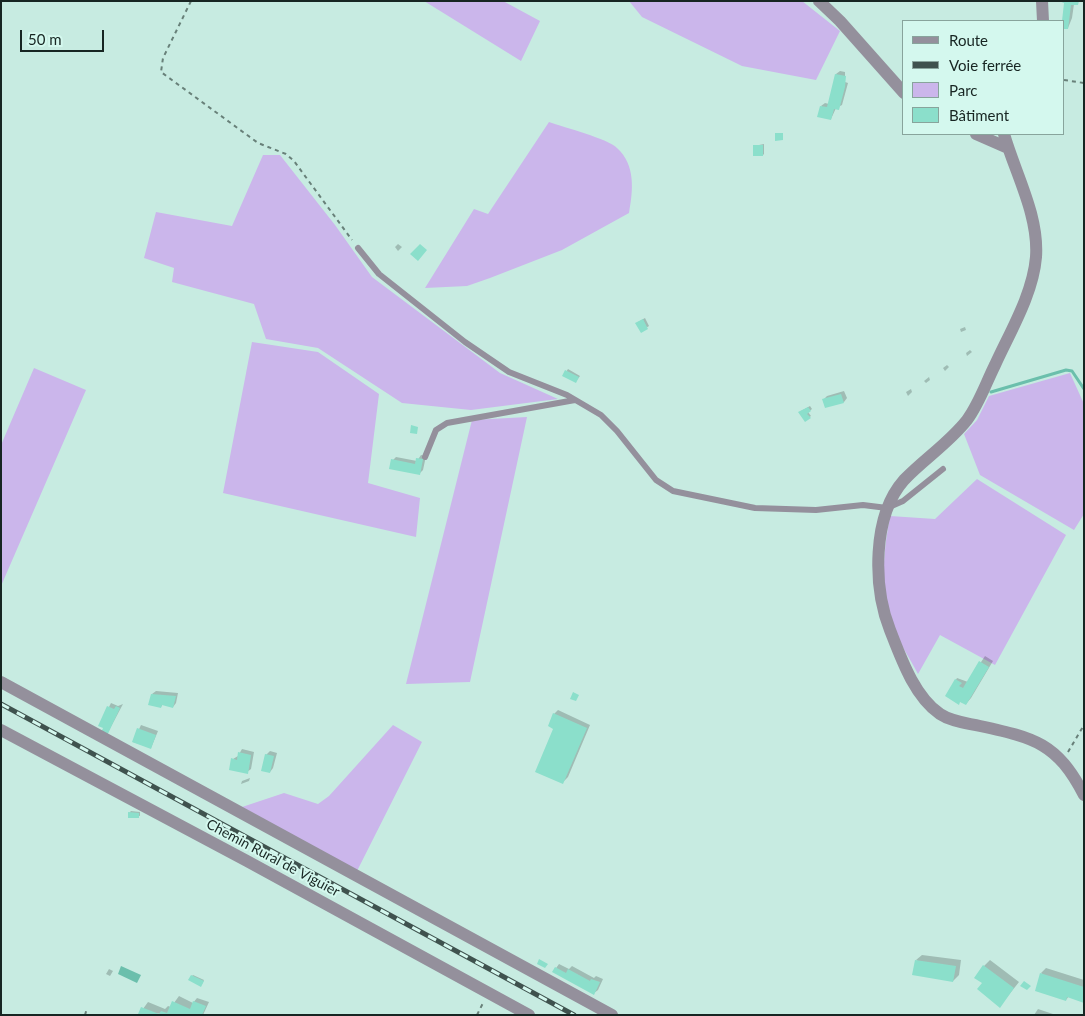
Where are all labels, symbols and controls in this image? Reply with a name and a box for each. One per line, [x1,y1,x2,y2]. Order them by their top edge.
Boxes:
scale bar [22,20,106,52]
legend [902,20,1065,135]
text: 50 m [28,30,62,48]
text: Route [949,31,988,49]
text: Voie ferrée [949,56,1021,74]
text: Parc [949,81,978,99]
text: Bâtiment [949,106,1009,124]
street label: Chemin Rural de Viguier [203,816,343,900]

